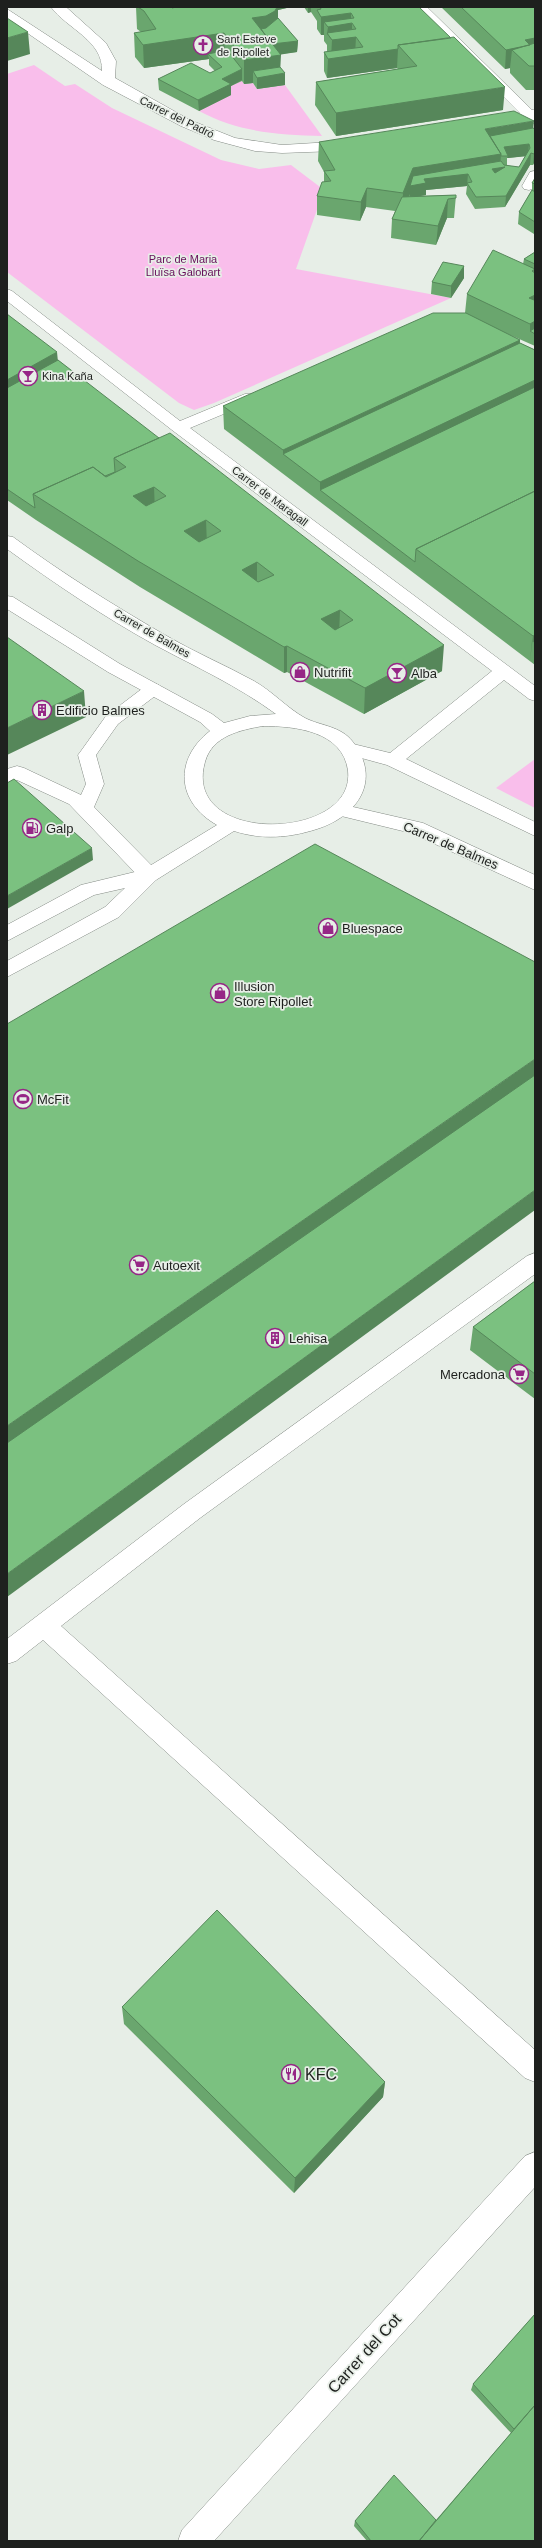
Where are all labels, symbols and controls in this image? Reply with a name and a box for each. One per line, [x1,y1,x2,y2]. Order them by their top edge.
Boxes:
place label: Sant Esteve de Ripollet [217,33,276,58]
church icon: Sant Esteve de Ripollet [192,34,214,56]
street label: Carrer del Padró [138,94,216,140]
park label: Parc de Maria Lluïsa Galobart [146,253,220,278]
bar icon: Kina Kaña [17,365,39,387]
place label: Kina Kaña [42,370,94,382]
street label: Carrer de Maragall [230,464,310,528]
street label: Carrer de Balmes [112,606,193,660]
shop icon: Nutrifit [289,661,311,683]
bar icon: Alba [386,662,408,684]
place label: Nutrifit [314,665,352,680]
place label: Alba [411,666,438,681]
building icon: Edificio Balmes [31,699,53,721]
place label: Edificio Balmes [56,703,145,718]
fuel station icon: Galp [21,817,43,839]
street label: Carrer de Balmes [401,819,501,872]
place label: Galp [46,821,73,836]
shop icon: Bluespace [317,917,339,939]
place label: Bluespace [342,921,403,936]
place label: Illusion Store Ripollet [234,979,312,1009]
shop icon: Illusion Store Ripollet [209,982,231,1004]
sports icon: McFit [12,1088,34,1110]
place label: McFit [37,1092,69,1107]
supermarket icon: Autoexit [128,1254,150,1276]
place label: Autoexit [153,1258,200,1273]
building icon: Lehisa [264,1327,286,1349]
place label: Lehisa [289,1331,328,1346]
supermarket icon: Mercadona [508,1363,530,1385]
place label: Mercadona [440,1367,506,1382]
restaurant icon: KFC [280,2063,302,2085]
place label: KFC [305,2066,337,2083]
street label: Carrer del Cot [324,2310,405,2396]

